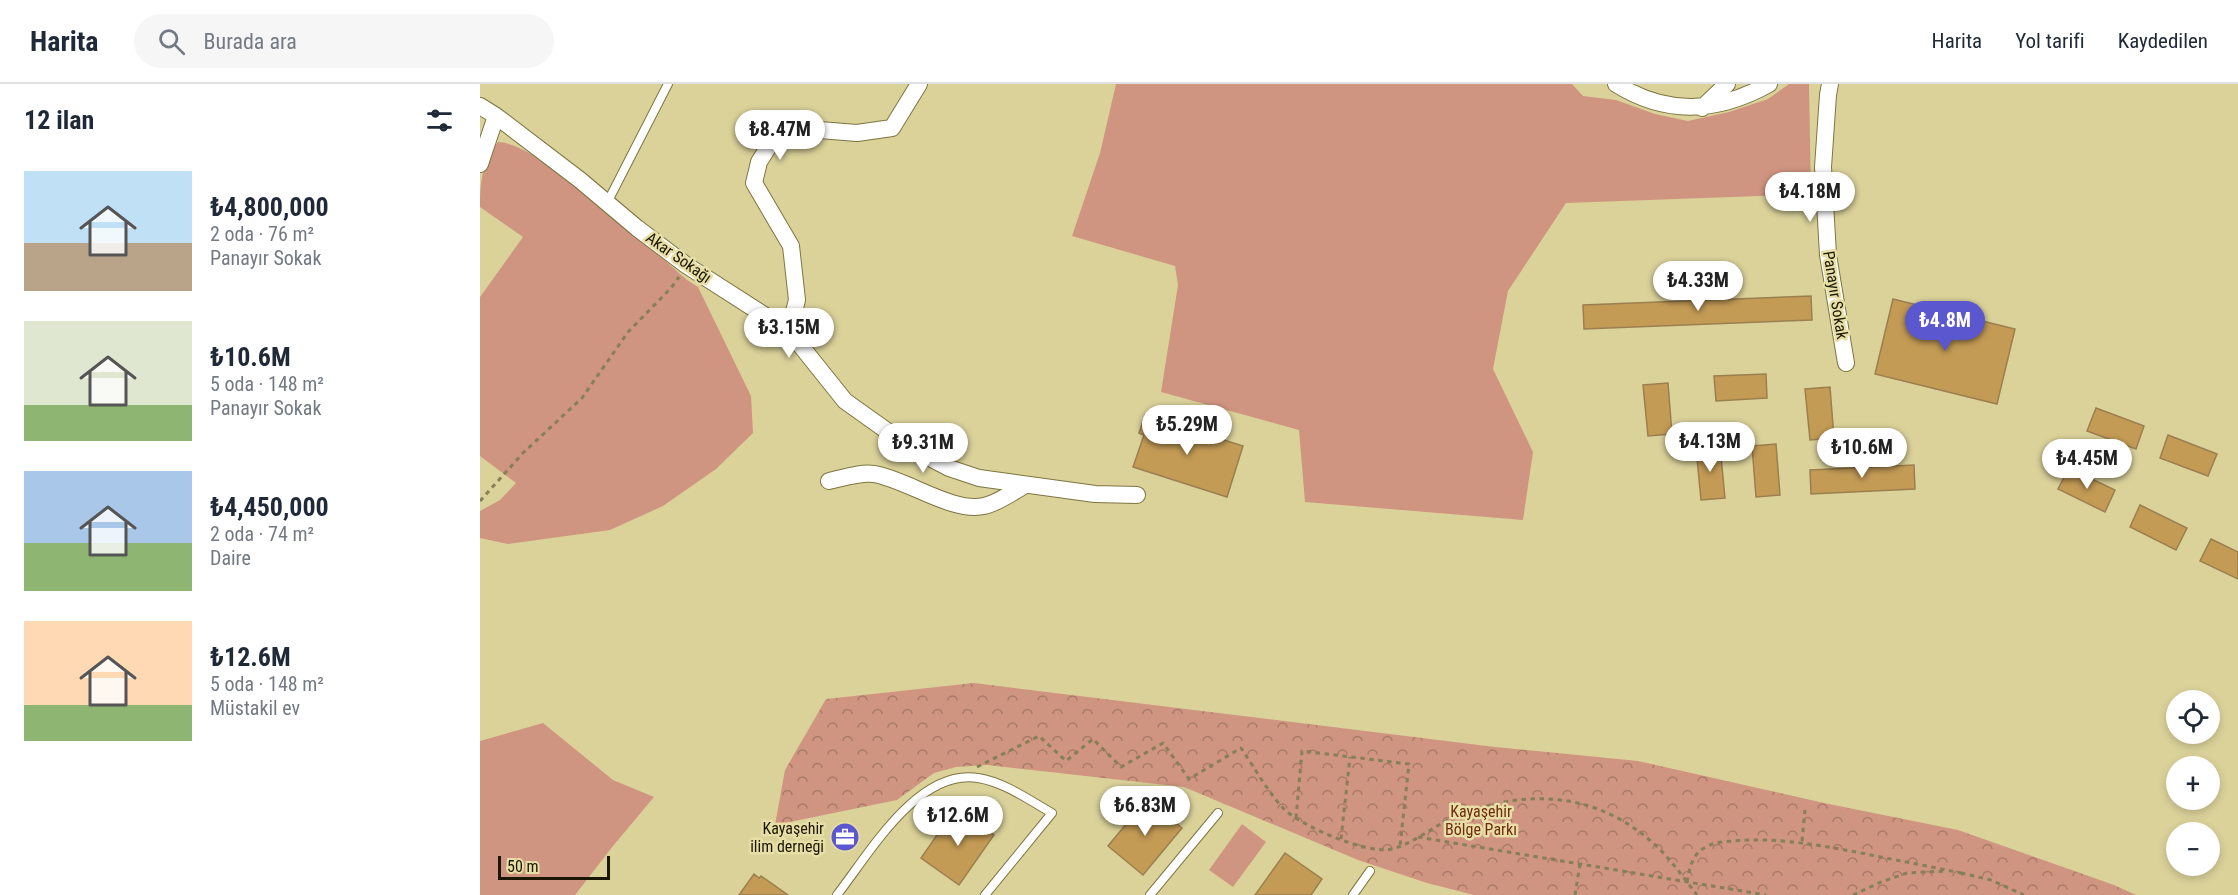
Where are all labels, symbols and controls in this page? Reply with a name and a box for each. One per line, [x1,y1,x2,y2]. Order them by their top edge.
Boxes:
search box [134,14,554,68]
text: Harita [30,25,98,58]
icon: search [155,25,188,58]
text: Burada ara [203,29,297,54]
text: Harita [1932,29,1982,53]
text: Yol tarifi [2015,29,2085,53]
text: Kaydedilen [2118,29,2208,53]
icon: filters [423,104,456,137]
text: 12 ilan [24,105,94,135]
pin: ₺8.47M [731,110,829,161]
text: ₺8.47M [749,117,811,141]
pin: ₺4.18M [1761,172,1859,223]
text: ₺4.18M [1779,179,1841,203]
text: ₺4,800,000 [210,192,329,222]
icon: home [72,195,144,267]
text: 2 oda · 76 m² [210,222,314,246]
street label: Akar Sokağı [642,228,715,287]
text: Panayır Sokak [210,246,321,270]
street label: Panayır Sokak [1819,250,1852,341]
pin: ₺4.33M [1649,261,1747,312]
text: ₺4.33M [1667,268,1729,292]
pin: ₺4.8M [1903,301,1987,352]
pin: ₺3.15M [740,308,838,359]
text: ₺4.8M [1919,308,1971,332]
text: ₺3.15M [758,315,820,339]
text: ₺10.6M [210,342,291,372]
icon: home [72,345,144,417]
text: 5 oda · 148 m² [210,372,324,396]
text: Panayır Sokak [210,396,321,420]
pin: ₺5.29M [1138,405,1236,456]
text: ₺5.29M [1156,412,1218,436]
pin: ₺4.13M [1661,422,1759,473]
pin: ₺9.31M [874,423,972,474]
pin: ₺10.6M [1813,428,1911,479]
text: ₺4.13M [1679,429,1741,453]
text: ₺9.31M [892,430,954,454]
text: ₺10.6M [1831,435,1893,459]
pin: ₺4.45M [2038,439,2136,490]
text: ₺4.45M [2056,446,2118,470]
text: ₺4,450,000 [210,492,329,522]
icon: home [72,495,144,567]
text: 2 oda · 74 m² [210,522,314,546]
text: Daire [210,546,251,570]
text: ₺12.6M [210,642,291,672]
icon: home [72,645,144,717]
text: 5 oda · 148 m² [210,672,324,696]
map controls [2166,690,2220,876]
button: locate [2166,690,2220,744]
text: Müstakil ev [210,696,300,720]
button: + [2166,756,2220,810]
pin: ₺6.83M [1096,786,1194,837]
text: ₺6.83M [1114,793,1176,817]
pin: ₺12.6M [909,796,1007,847]
park label: Kayaşehir Bölge Parkı [1445,802,1517,839]
text: ₺12.6M [927,803,989,827]
place label: Kayaşehir ilim derneği [750,819,824,856]
office icon: Kayaşehir ilim derneği [829,821,861,853]
button: − [2166,822,2220,876]
scale bar [498,853,610,880]
text: 50 m [507,857,539,876]

